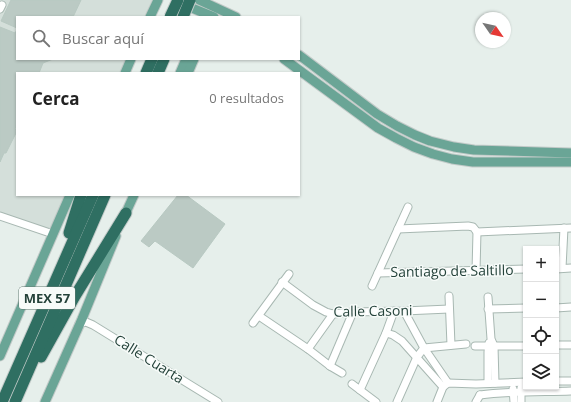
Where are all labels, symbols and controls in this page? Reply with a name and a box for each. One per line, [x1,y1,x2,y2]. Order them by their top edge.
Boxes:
north arrow [475,12,511,48]
search box [16,16,300,60]
icon: search [30,27,52,49]
text: Buscar aquí [62,28,144,48]
text: Cerca [32,87,80,110]
text: 0 resultados [209,89,284,107]
map controls [523,246,559,390]
button: + [523,246,559,282]
street label: Santiago de Saltillo [390,260,514,281]
button: − [523,282,559,318]
road number: MEX 57 [19,287,75,309]
street label: Calle Casoni [333,300,413,321]
button: locate [523,318,559,354]
street label: Calle Cuarta [111,330,188,388]
button: layers [523,354,559,390]

